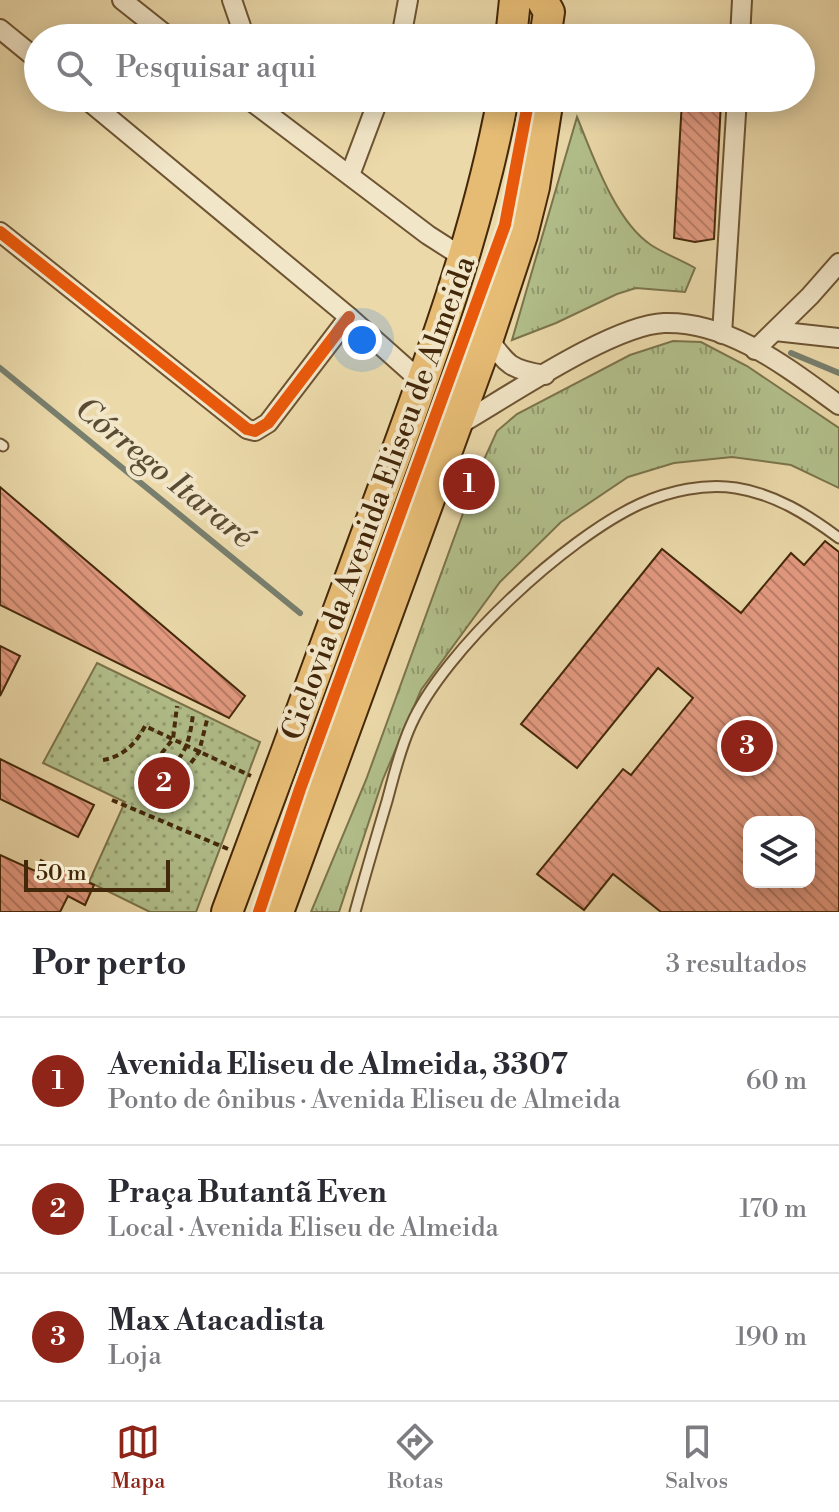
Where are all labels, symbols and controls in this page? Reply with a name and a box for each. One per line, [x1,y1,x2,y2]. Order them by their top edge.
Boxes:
search box [24,24,815,112]
icon: search [52,46,96,90]
text: Pesquisar aqui [116,49,317,87]
street label: Ciclovia da Avenida Eliseu de Almeida [273,250,485,746]
your location [342,320,382,360]
water label: Córrego Itararé [67,389,263,558]
pin: 1 [443,454,495,514]
pin: 3 [721,716,773,776]
pin: 2 [138,753,190,813]
map controls [743,816,815,888]
button: layers [743,816,815,888]
scale bar [24,856,170,892]
text: 50 m [36,860,87,887]
text: Por perto [32,943,187,985]
text: 3 resultados [666,948,807,980]
text: Avenida Eliseu de Almeida, 3307 [108,1046,568,1084]
text: 1 [52,1065,64,1097]
text: 60 m [746,1065,807,1097]
text: Ponto de ônibus · Avenida Eliseu de Almeida [108,1084,621,1116]
text: Praça Butantã Even [108,1174,387,1212]
text: 2 [50,1193,66,1225]
text: 170 m [739,1193,807,1225]
text: Local · Avenida Eliseu de Almeida [108,1212,499,1244]
text: Max Atacadista [108,1302,325,1340]
text: 3 [50,1321,66,1353]
text: 190 m [736,1321,807,1353]
text: Loja [108,1340,162,1372]
tab: Mapa [111,1420,165,1495]
tab: Rotas [387,1420,443,1495]
tab: Salvos [665,1420,728,1495]

